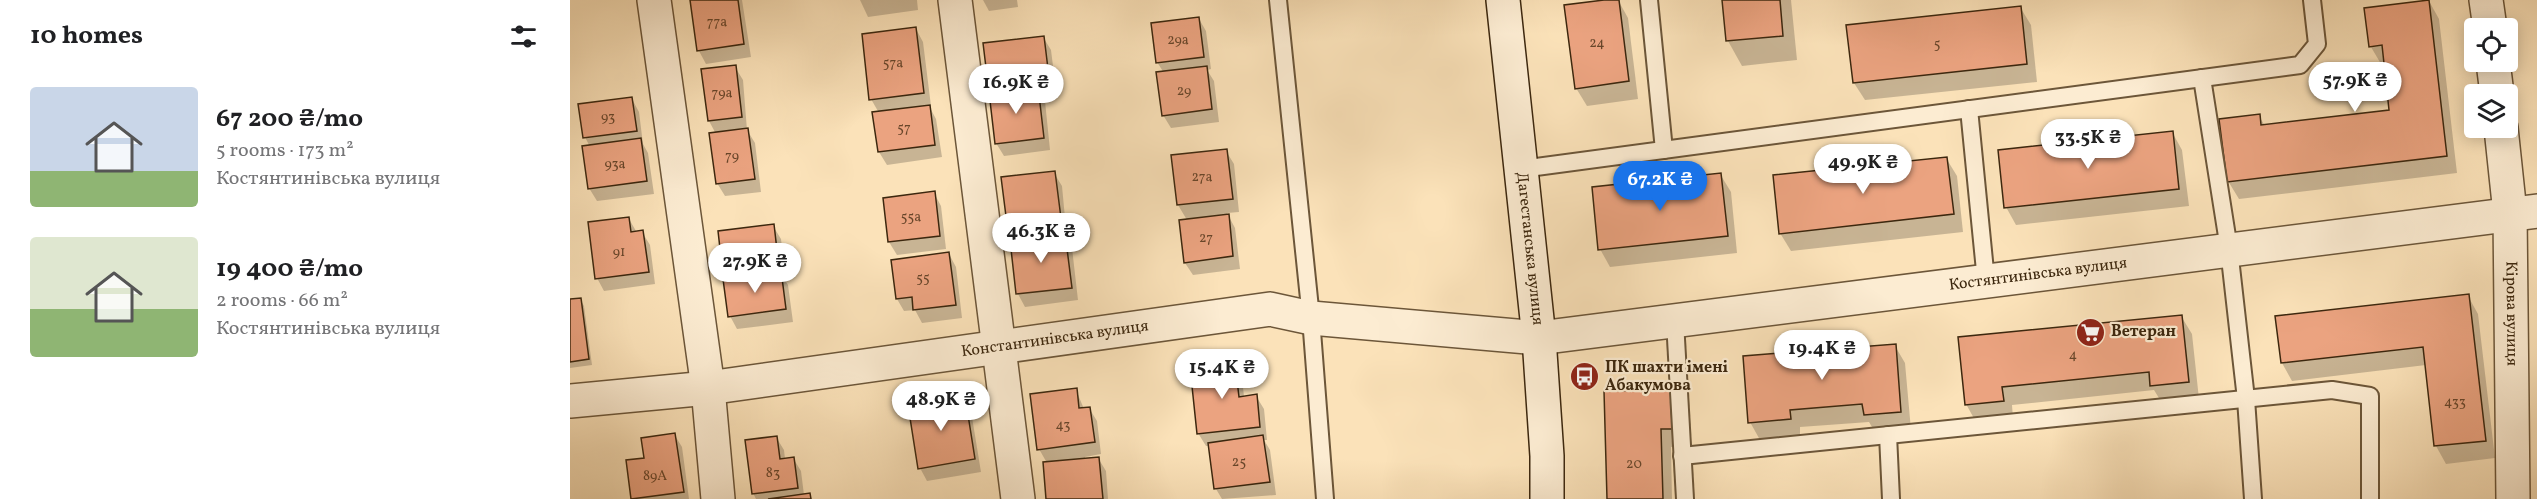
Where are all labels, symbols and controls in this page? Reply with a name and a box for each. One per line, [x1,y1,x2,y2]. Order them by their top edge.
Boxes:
house number: 77а [707,13,727,32]
text: 10 homes [30,18,143,54]
map controls [2464,18,2518,138]
button: locate [2464,18,2518,72]
icon: filters [507,20,540,53]
house number: 29а [1167,31,1189,50]
house number: 24 [1589,34,1605,53]
house number: 5 [1934,35,1940,54]
house number: 57а [883,54,903,73]
pin: 57.9K ₴ [2300,62,2410,113]
pin: 16.9K ₴ [961,64,1071,115]
text: 57.9K ₴ [2323,67,2387,95]
text: 16.9K ₴ [983,69,1049,97]
house number: 29 [1177,82,1191,101]
house number: 79а [712,84,732,103]
button: layers [2464,84,2518,138]
text: 67 200 ₴/mo [216,101,363,137]
house number: 93 [601,108,615,127]
icon: home [78,111,150,183]
house number: 57 [897,119,911,138]
pin: 33.5K ₴ [2033,119,2143,170]
text: 33.5K ₴ [2055,124,2121,152]
text: 5 rooms · 173 m² [216,137,354,165]
pin: 49.9K ₴ [1808,144,1918,195]
house number: 79 [725,147,739,166]
text: 49.9K ₴ [1828,149,1898,177]
house number: 93а [604,155,626,174]
pin: 67.2K ₴ [1605,161,1715,212]
text: Костянтинівська вулиця [216,165,440,193]
text: 67.2K ₴ [1627,166,1693,194]
house number: 27а [1192,168,1212,187]
street label: Дагестанська вулиця [1510,171,1549,326]
house number: 55а [901,208,921,227]
pin: 46.3K ₴ [986,213,1096,264]
text: 46.3K ₴ [1006,218,1076,246]
house number: 27 [1199,229,1213,248]
house number: 91 [613,243,625,262]
pin: 27.9K ₴ [700,243,810,294]
text: 27.9K ₴ [722,248,788,276]
text: 19 400 ₴/mo [216,251,363,287]
street label: Костянтинівська вулиця [1948,252,2128,297]
icon: home [78,261,150,333]
street label: Кірова вулиця [2500,261,2523,366]
house number: 55 [916,269,930,288]
text: 2 rooms · 66 m² [216,287,348,315]
text: Костянтинівська вулиця [216,315,440,343]
street label: Константинівська вулиця [960,315,1150,363]
supermarket icon: Ветеран [2074,316,2106,348]
place label: Ветеран [2111,321,2176,343]
pin: 19.4K ₴ [1767,330,1877,381]
text: 19.4K ₴ [1788,335,1856,363]
house number: 4 [2069,346,2077,365]
pin: 15.4K ₴ [1167,349,1277,400]
text: 15.4K ₴ [1189,354,1255,382]
place label: ПК шахти імені Абакумова [1605,357,1729,397]
bus stop icon: ПК шахти імені Абакумова [1568,361,1600,393]
pin: 48.9K ₴ [886,381,996,432]
text: 48.9K ₴ [906,386,976,414]
house number: 433 [2444,393,2466,412]
house number: 43 [1056,416,1070,435]
house number: 25 [1232,453,1246,472]
house number: 20 [1626,455,1642,474]
house number: 83 [766,464,780,483]
house number: 89А [643,467,667,486]

